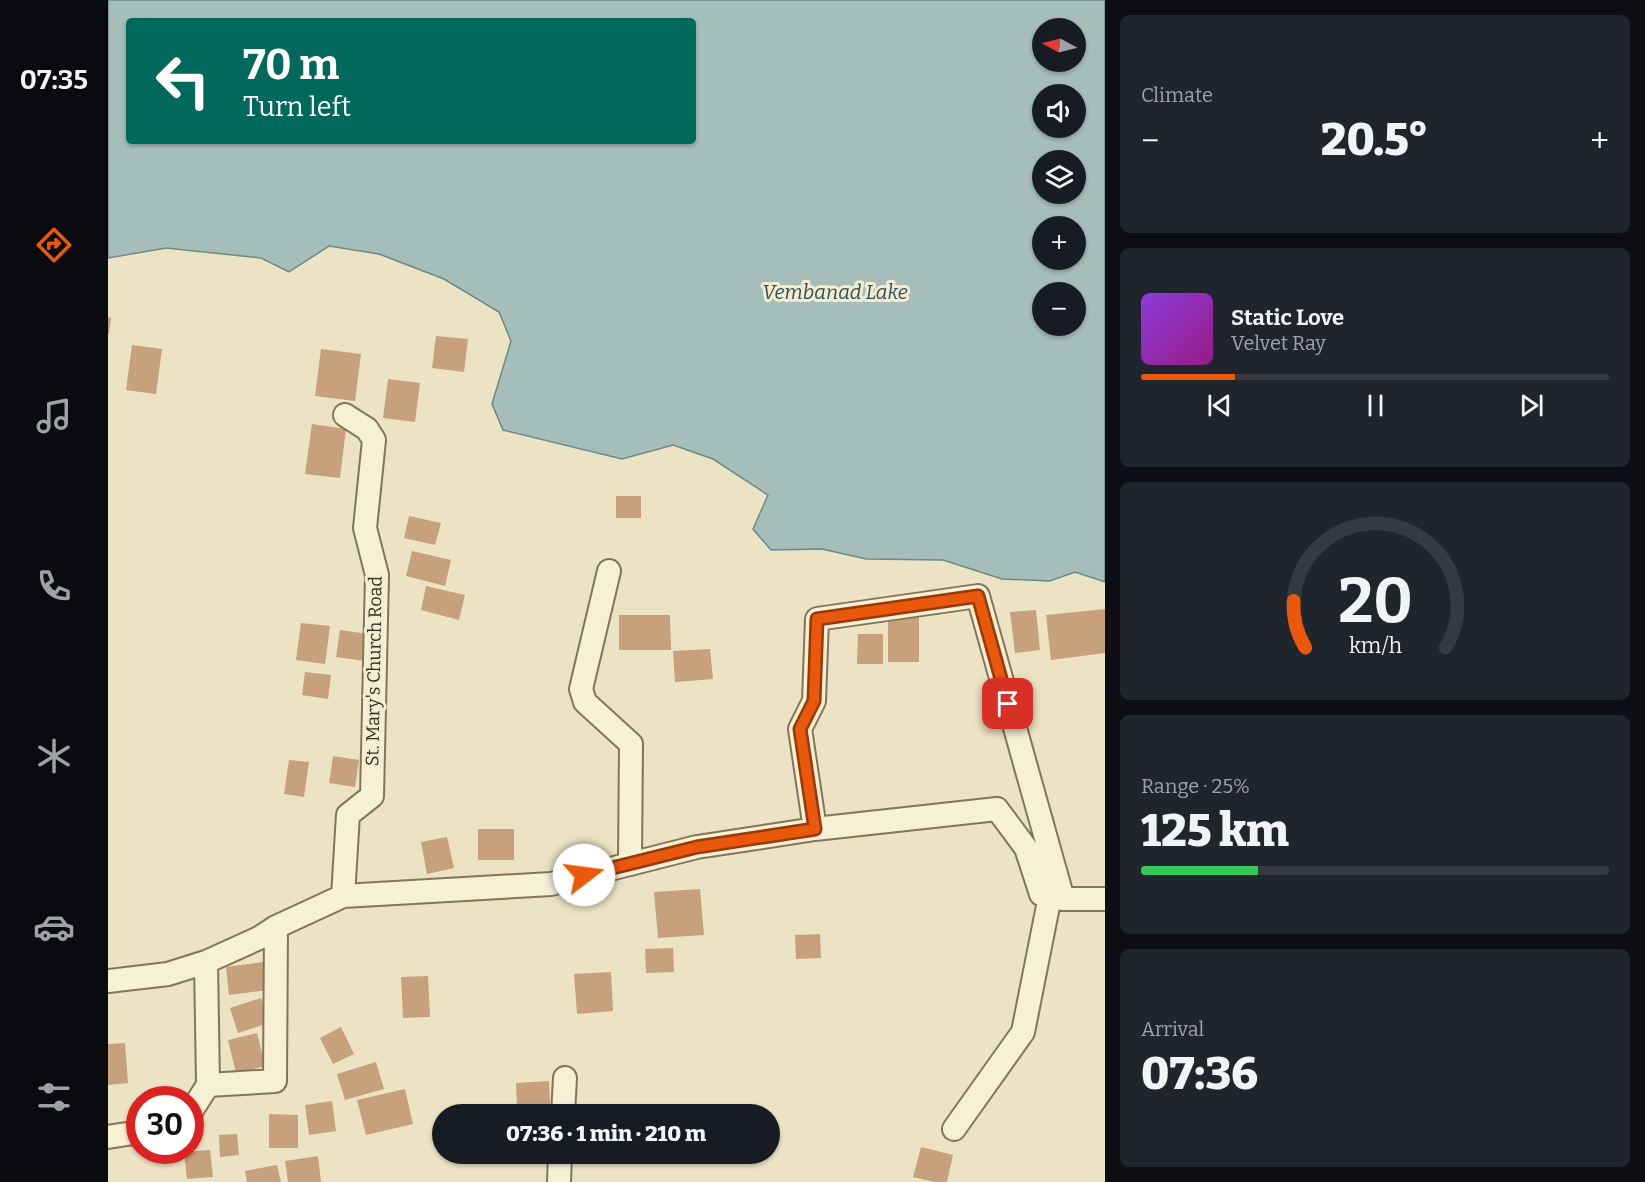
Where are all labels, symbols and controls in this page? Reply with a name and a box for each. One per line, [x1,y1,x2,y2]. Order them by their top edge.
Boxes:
north arrow [1032,18,1086,72]
map controls [1032,18,1086,336]
text: 70 m [243,40,339,90]
icon: left [144,42,222,120]
text: 07:35 [20,64,88,96]
text: Climate [1141,83,1213,107]
button: sound [1032,84,1086,138]
text: Turn left [243,91,351,123]
text: 20.5° [1321,113,1429,167]
text: − [1141,121,1159,161]
text: + [1590,121,1609,161]
button: layers [1032,150,1086,204]
button: + [1032,216,1086,270]
icon: directions [33,224,75,266]
water label: Vembanad Lake [762,280,908,304]
button: − [1032,282,1086,336]
text: Static Love [1231,304,1344,331]
text: Velvet Ray [1231,331,1326,355]
icon: previous [1203,389,1236,422]
icon: pause [1359,389,1392,422]
icon: next [1515,389,1548,422]
icon: music [33,395,75,437]
text: 20 [1338,564,1412,639]
icon: phone [33,565,75,607]
street label: St. Mary's Church Road [361,575,387,766]
text: km/h [1348,633,1402,659]
pin [982,678,1033,729]
icon: arrive [991,687,1024,720]
icon: climate [33,735,75,777]
text: Range · 25% [1141,774,1250,798]
text: 125 km [1141,804,1289,858]
position arrow [552,843,616,907]
icon: car [33,906,75,948]
text: Arrival [1141,1017,1204,1041]
text: 07:36 [1141,1047,1258,1101]
icon: filters [33,1076,75,1118]
speed limit sign: 30 [126,1086,204,1164]
text: 07:36 · 1 min · 210 m [506,1120,706,1147]

